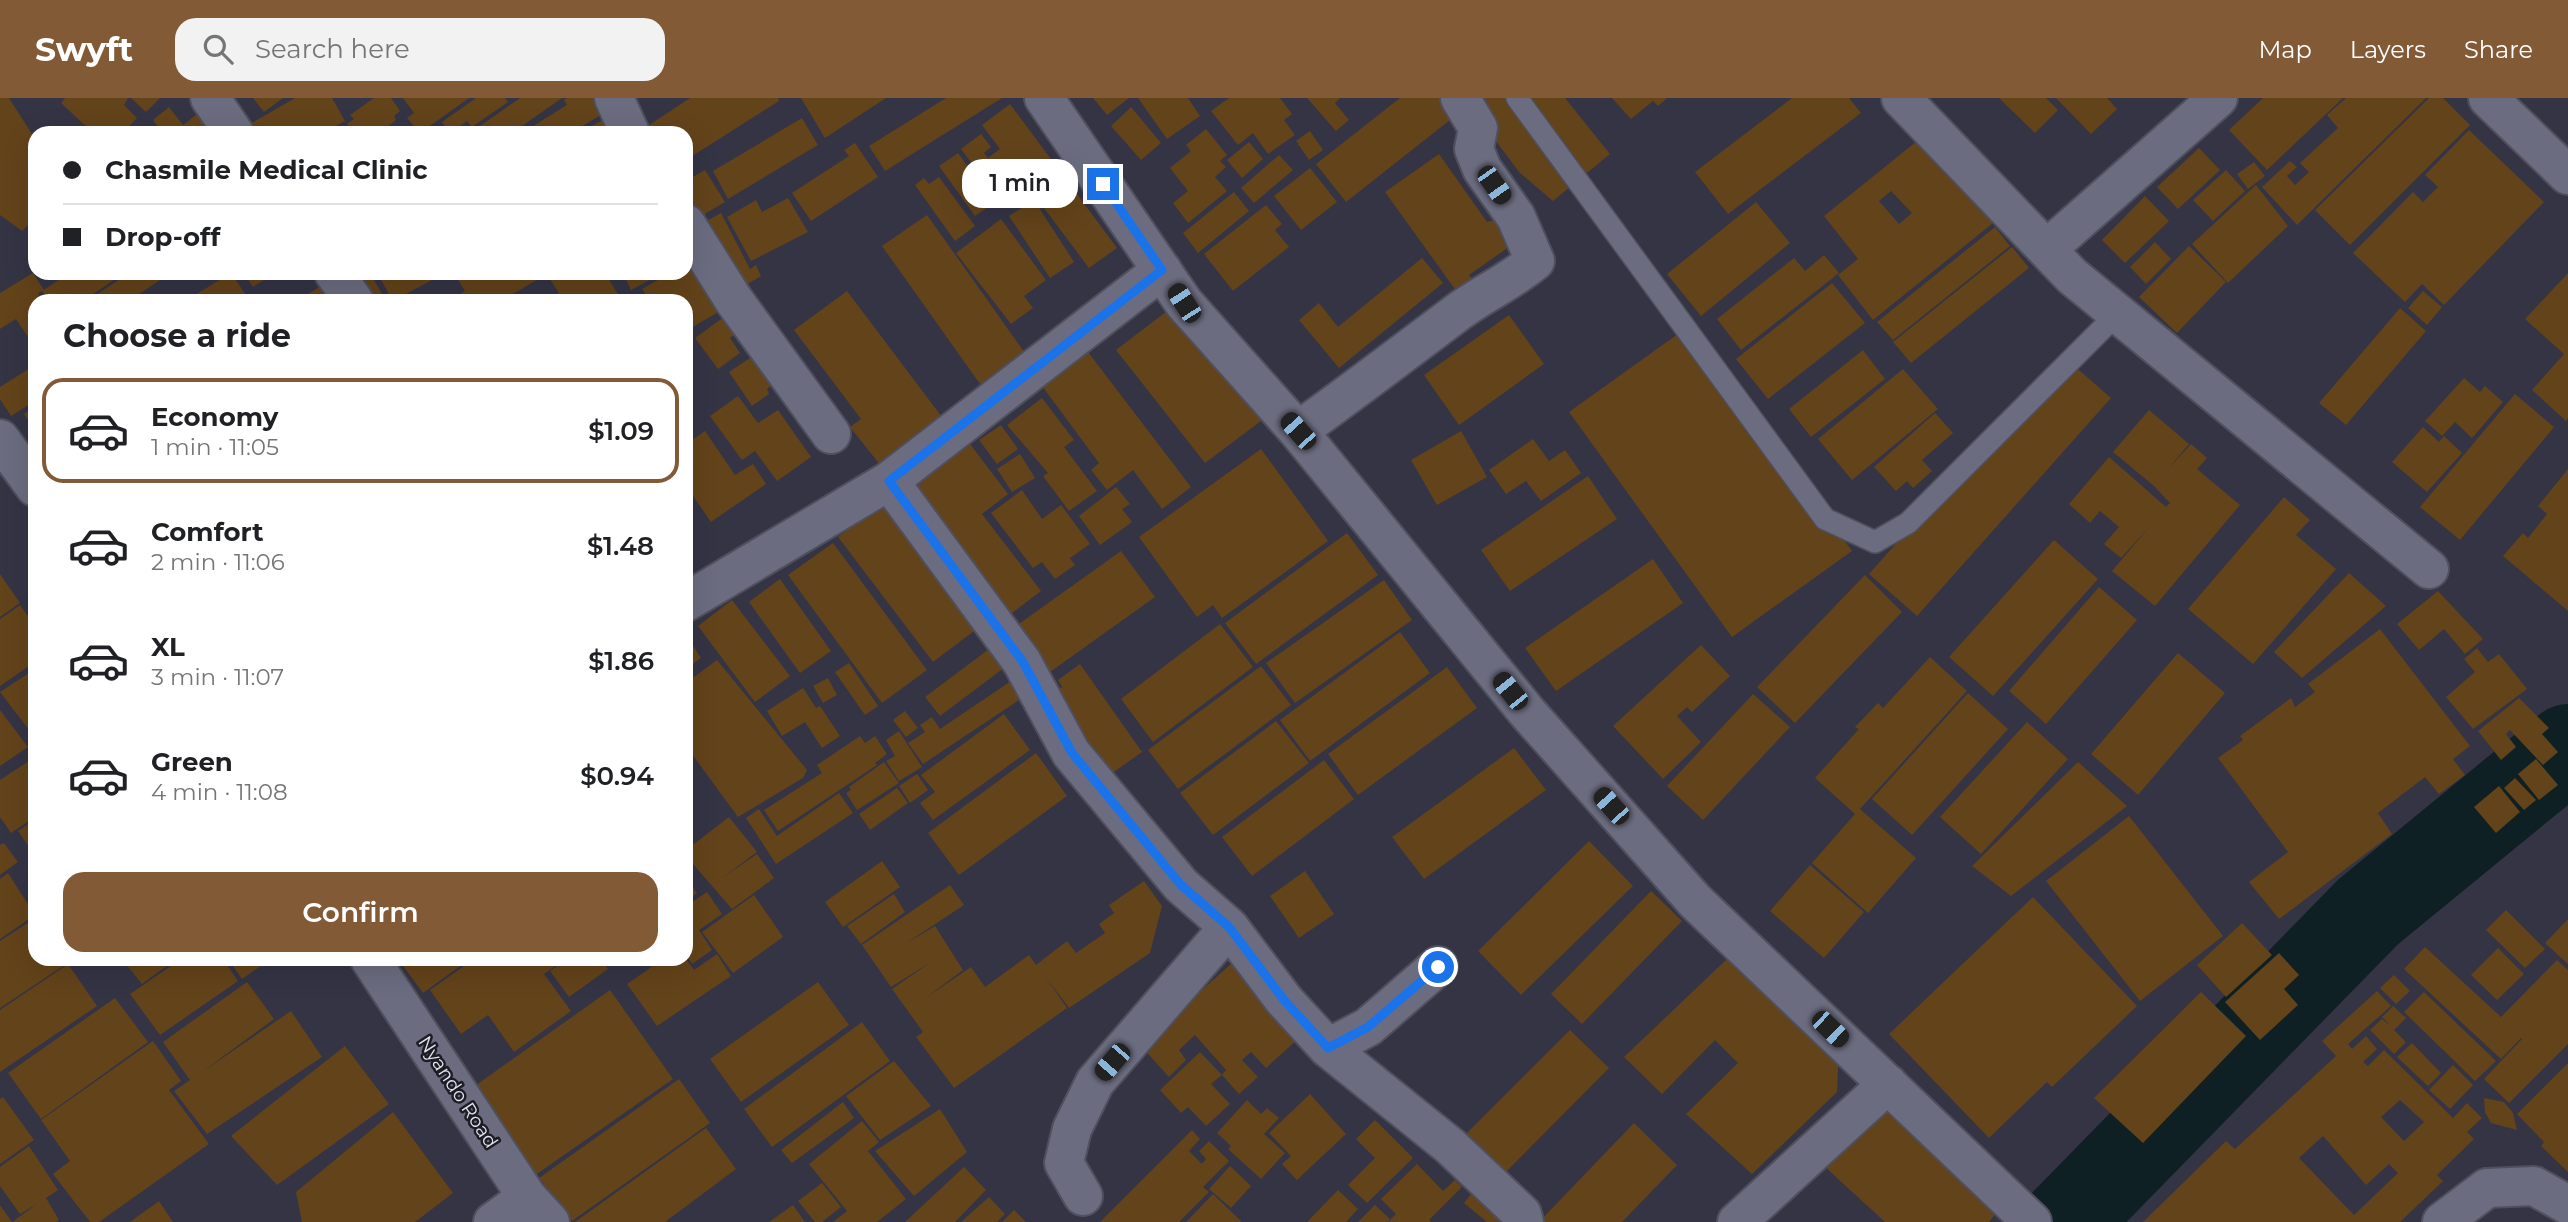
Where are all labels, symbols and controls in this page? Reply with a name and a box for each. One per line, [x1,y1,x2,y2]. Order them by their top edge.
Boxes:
search box [175,18,665,81]
text: Swyft [35,29,133,69]
icon: search [199,30,237,68]
text: Search here [255,33,410,65]
text: Map [2258,35,2312,64]
text: Layers [2350,35,2426,64]
text: Share [2464,35,2533,64]
text: Chasmile Medical Clinic [105,154,428,186]
callout: 1 min [963,160,1078,208]
car [1474,162,1515,208]
route end [1087,168,1119,200]
text: 1 min [989,169,1051,197]
text: Drop-off [105,221,220,253]
car [1164,280,1205,326]
text: Choose a ride [63,316,291,355]
icon: car [67,399,130,462]
text: Economy [151,401,278,433]
car [1277,408,1320,454]
text: $1.09 [588,415,654,447]
text: 1 min · 11:05 [151,433,279,461]
icon: car [67,514,130,577]
text: Comfort [151,516,263,548]
text: $1.48 [587,530,654,562]
text: 2 min · 11:06 [151,548,285,576]
icon: car [67,629,130,692]
text: XL [151,631,185,663]
text: $1.86 [588,645,654,677]
text: 3 min · 11:07 [151,663,284,691]
car [1489,668,1532,714]
icon: car [67,744,130,807]
text: Green [151,746,233,778]
text: $0.94 [580,760,654,792]
text: 4 min · 11:08 [151,778,288,806]
car [1590,783,1633,829]
button: Confirm [63,872,658,952]
route start [1422,951,1454,983]
car [1808,1007,1853,1051]
street label: Nyando Road [413,1032,503,1152]
car [1091,1039,1134,1085]

